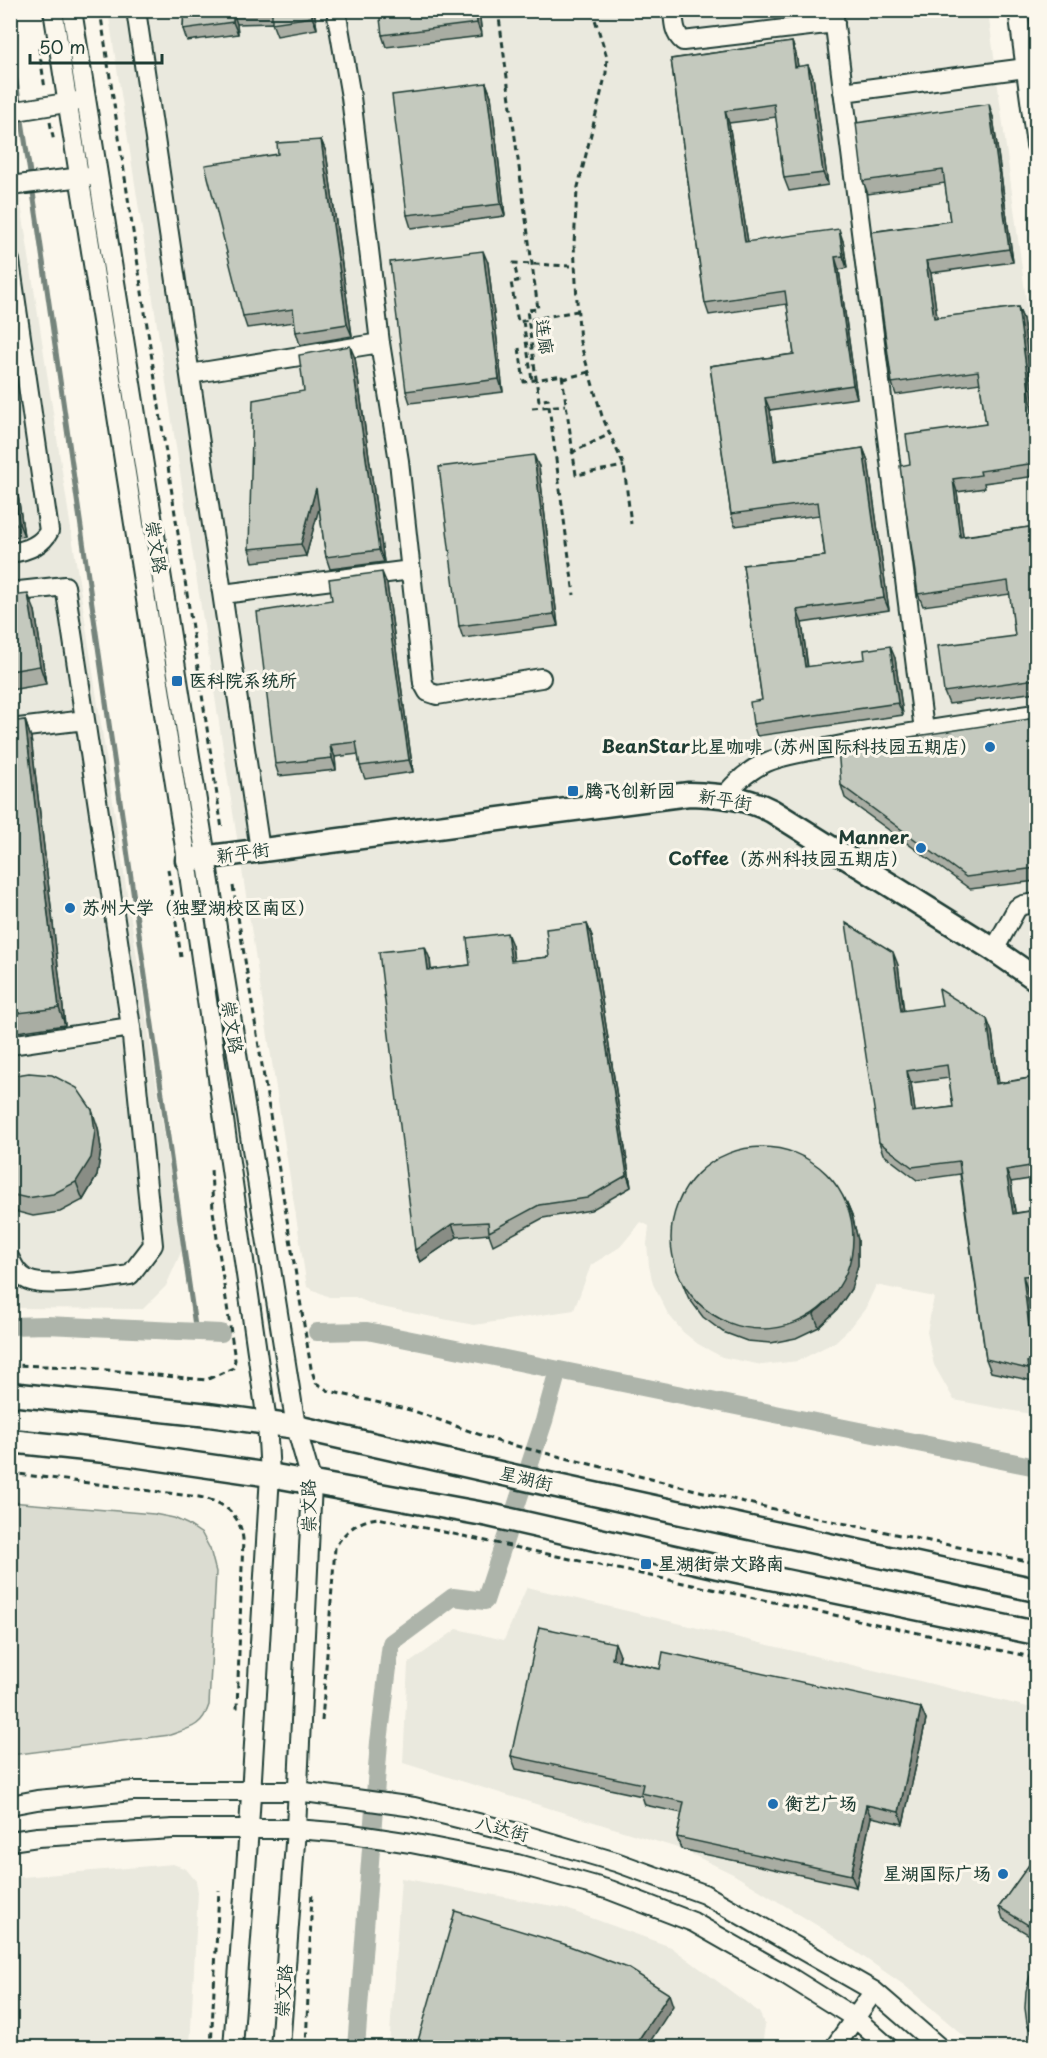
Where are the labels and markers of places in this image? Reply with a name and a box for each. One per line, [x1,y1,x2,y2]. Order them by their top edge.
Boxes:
place label: 医科院系统所 [189,666,297,693]
marker: 医科院系统所 [170,674,184,688]
place label: BeanStar比星咖啡（苏州国际科技园五期店） [602,732,978,759]
marker: BeanStar比星咖啡（苏州国际科技园五期店） [983,740,997,754]
place label: 腾飞创新园 [585,776,675,803]
marker: 腾飞创新园 [566,784,580,798]
place label: Manner Coffee（苏州科技园五期店） [668,823,910,871]
marker: Manner Coffee（苏州科技园五期店） [914,841,928,855]
place label: 苏州大学（独墅湖校区南区） [82,893,316,920]
marker: 苏州大学（独墅湖校区南区） [63,901,77,915]
place label: 星湖街崇文路南 [658,1549,784,1576]
marker: 星湖街崇文路南 [639,1557,653,1571]
place label: 衡艺广场 [785,1789,857,1816]
marker: 衡艺广场 [766,1797,780,1811]
place label: 星湖国际广场 [883,1859,991,1886]
marker: 星湖国际广场 [996,1867,1010,1881]

